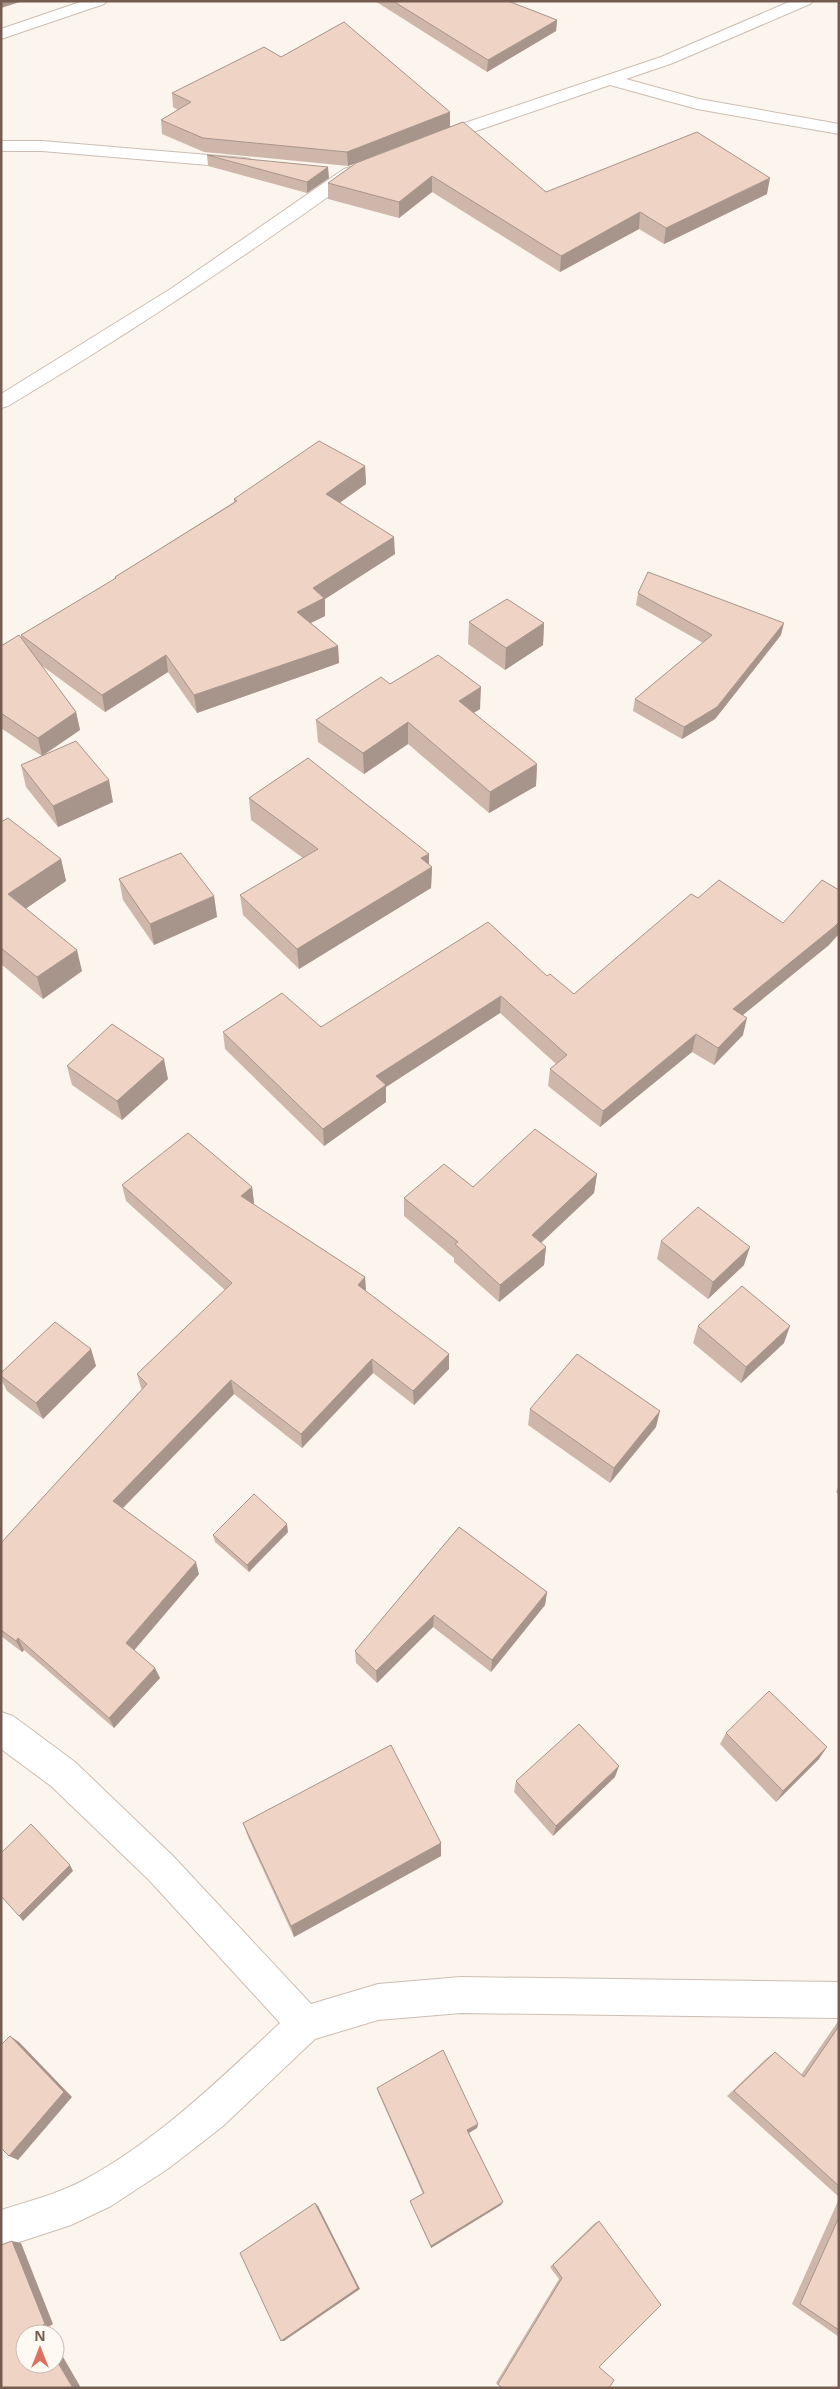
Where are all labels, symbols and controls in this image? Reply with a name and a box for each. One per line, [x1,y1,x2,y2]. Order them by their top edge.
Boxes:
north arrow [15,2324,65,2374]
text: N [34,2326,46,2345]

